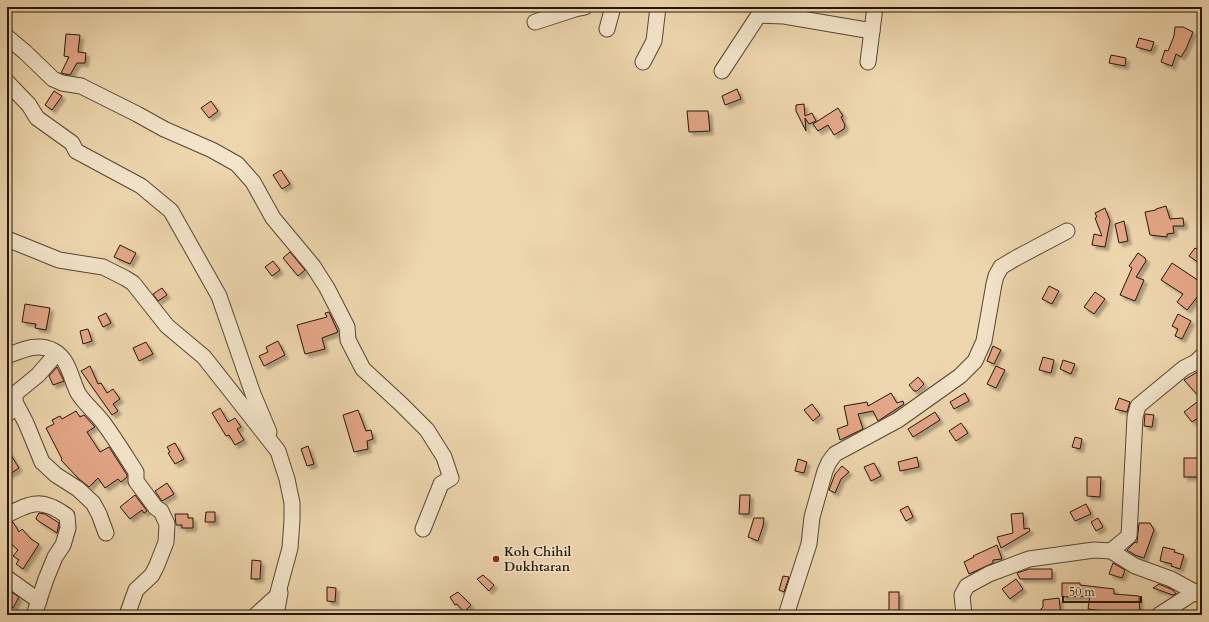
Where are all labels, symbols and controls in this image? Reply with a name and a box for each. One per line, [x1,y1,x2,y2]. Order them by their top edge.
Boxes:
place label: Koh Chihil Dukhtaran [504,543,572,576]
marker: Koh Chihil Dukhtaran [491,554,501,564]
scale bar [1063,578,1141,604]
text: 50 m [1069,584,1096,600]

